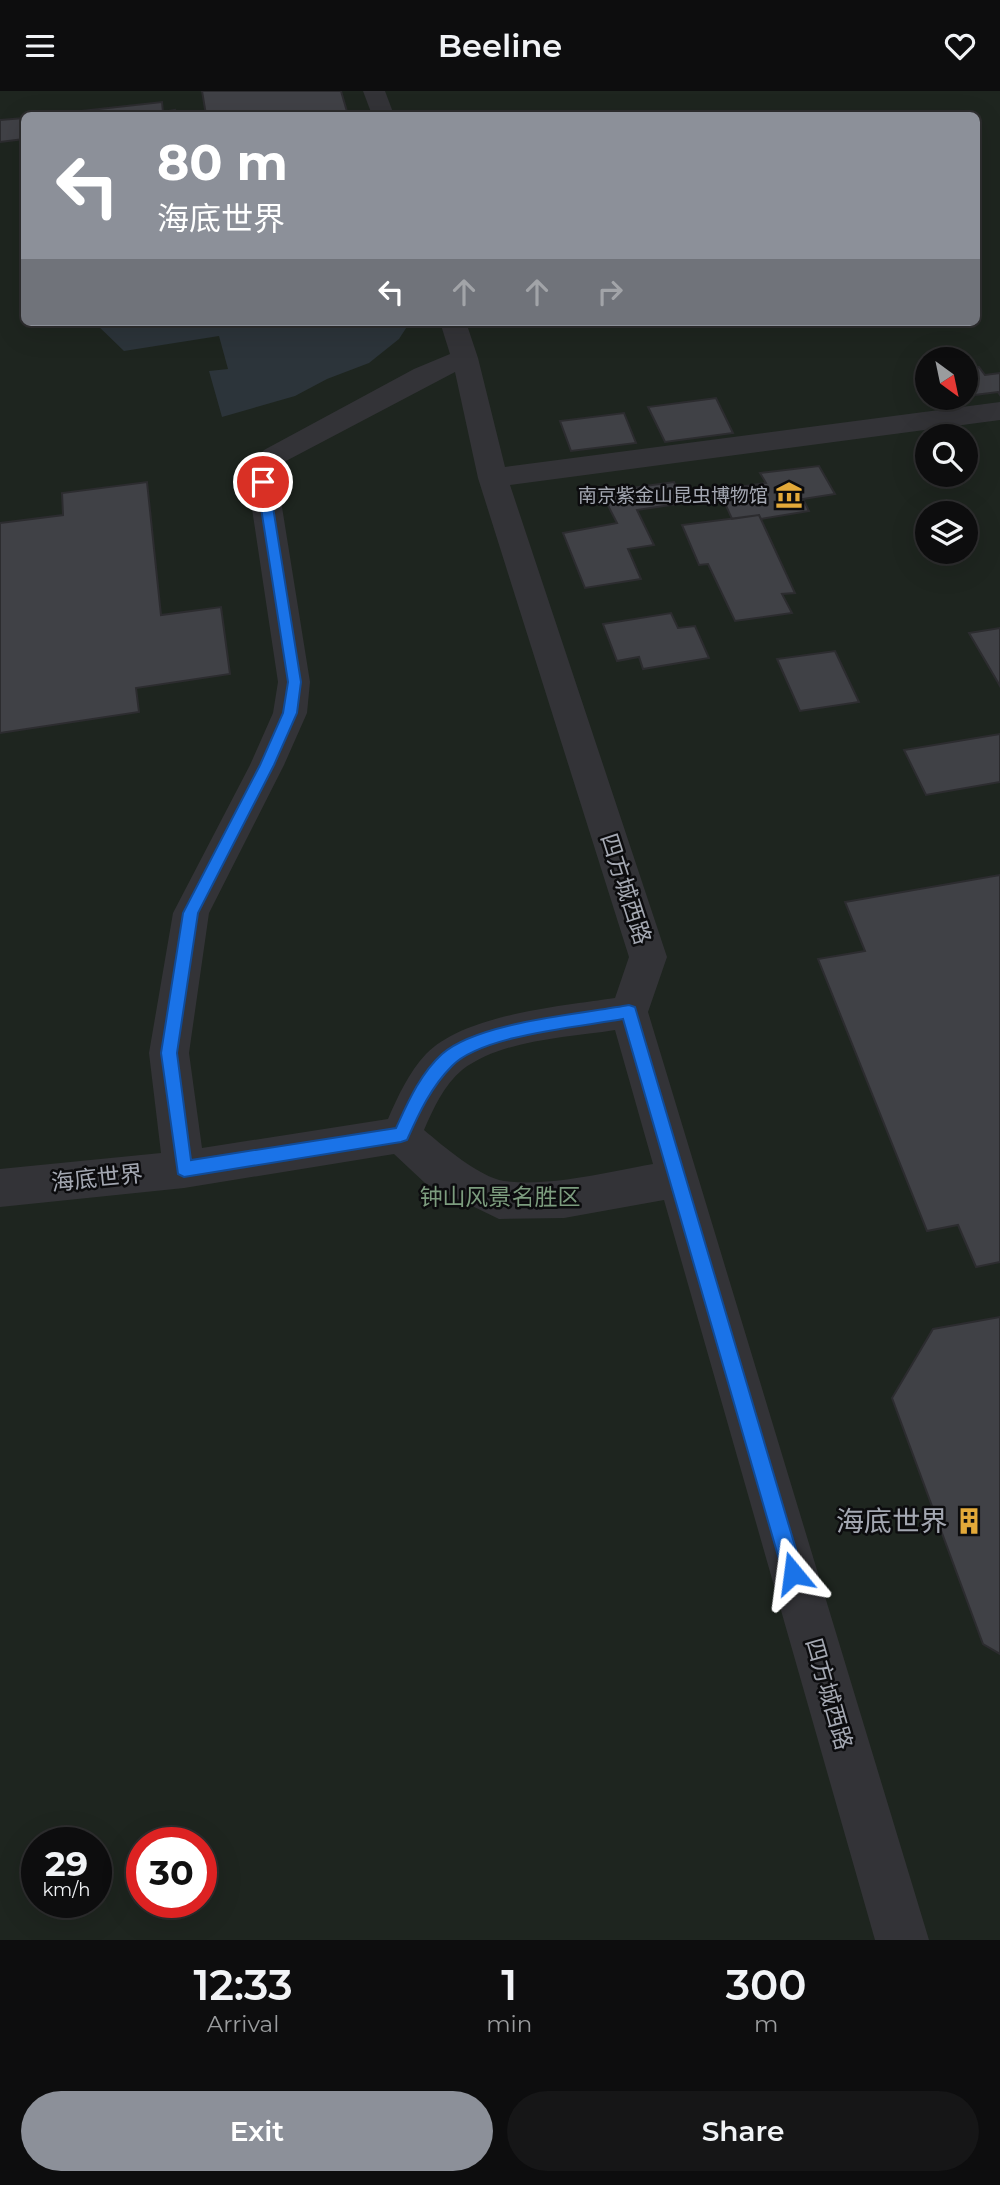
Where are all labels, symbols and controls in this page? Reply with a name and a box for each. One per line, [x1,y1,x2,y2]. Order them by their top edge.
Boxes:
text: Beeline [438,26,562,65]
icon: menu [21,27,59,65]
icon: heart [941,27,979,65]
text: 80 m [157,133,288,192]
icon: left [42,140,133,231]
text: 海底世界 [157,199,285,238]
icon: left [372,273,410,311]
icon: ahead [445,273,483,311]
icon: ahead [518,273,556,311]
icon: right [591,273,629,311]
north arrow [915,347,978,409]
map controls [915,347,978,564]
button: search [915,424,978,487]
pin [233,452,293,512]
icon: arrive [244,463,282,501]
museum icon: 南京紫金山昆虫博物馆 [774,480,804,510]
place label: 南京紫金山昆虫博物馆 [578,484,768,507]
button: layers [915,501,978,564]
street label: 四方城西路 [595,830,657,948]
street label: 海底世界 [50,1159,144,1197]
park label: 钟山风景名胜区 [420,1183,581,1211]
place label: 海底世界 [836,1504,948,1538]
building icon: 海底世界 [954,1506,984,1536]
position arrow [756,1536,830,1610]
street label: 四方城西路 [800,1635,858,1753]
speed limit sign: 30 [126,1827,217,1918]
text: 29 [45,1842,88,1885]
text: km/h [42,1879,91,1901]
text: 12:33 [193,1959,293,2011]
text: 1 [501,1959,517,2011]
text: 300 [726,1959,807,2011]
text: Arrival [207,2010,279,2038]
text: min [486,2010,532,2038]
text: m [754,2010,778,2038]
button: Exit [21,2091,493,2171]
button: Share [507,2091,979,2171]

